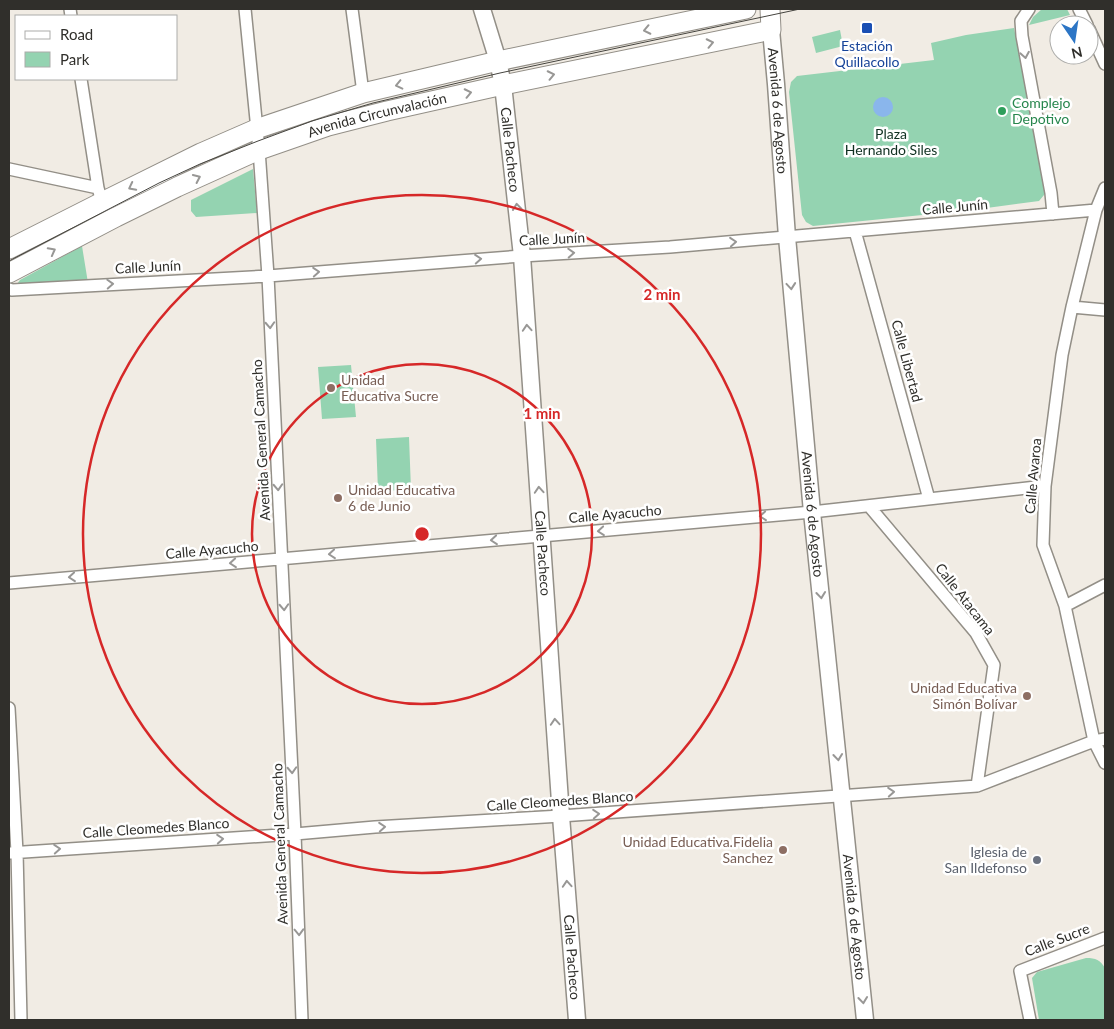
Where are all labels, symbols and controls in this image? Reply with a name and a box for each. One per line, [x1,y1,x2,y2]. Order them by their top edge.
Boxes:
legend [15,15,178,80]
north arrow [1049,15,1099,65]
marker: Estación Quillacollo [860,21,874,35]
one-way arrow [643,24,652,34]
text: Road [60,25,93,43]
place label: Estación Quillacollo [835,37,899,70]
one-way arrow [706,38,715,48]
text: N [1070,44,1084,63]
street label: Avenida 6 de Agosto [765,47,791,174]
text: Park [60,50,90,68]
one-way arrow [1020,50,1030,59]
one-way arrow [546,71,555,81]
one-way arrow [395,79,404,90]
one-way arrow [464,88,473,99]
street label: Avenida Circunvalación [305,89,448,141]
place label: Complejo Depotivo [1012,94,1071,127]
marker: Complejo Depotivo [996,105,1008,117]
street label: Calle Pacheco [498,106,524,193]
park label: Plaza Hernando Siles [845,125,937,158]
one-way arrow [192,173,201,184]
one-way arrow [128,180,137,191]
street label: Calle Junín [921,195,989,218]
one-way arrow [512,203,523,211]
street label: Calle Junín [519,228,585,249]
one-way arrow [729,237,737,248]
one-way arrow [47,247,56,257]
one-way arrow [567,248,575,259]
one-way arrow [474,254,482,265]
street label: Calle Junín [115,256,181,277]
one-way arrow [312,267,320,278]
one-way arrow [106,279,114,290]
one-way arrow [785,282,796,290]
text: 2 min [643,285,681,303]
street label: Calle Libertad [888,318,927,404]
one-way arrow [265,321,276,329]
one-way arrow [522,324,533,332]
street label: Avenida General Camacho [248,359,273,521]
place label: Unidad Educativa Sucre [341,371,438,404]
marker: Unidad Educativa Sucre [325,382,337,394]
text: 1 min [523,404,561,422]
street label: Calle Avaroa [1021,437,1044,515]
street label: Avenida 6 de Agosto [799,450,828,578]
place label: Unidad Educativa 6 de Junio [348,481,455,514]
one-way arrow [273,483,284,491]
one-way arrow [534,486,545,494]
marker: Unidad Educativa 6 de Junio [332,492,344,504]
street label: Calle Ayacucho [568,501,662,526]
street label: Calle Pacheco [532,510,555,597]
one-way arrow [759,510,767,521]
centre of rings [413,525,431,543]
one-way arrow [597,525,605,536]
one-way arrow [490,534,498,545]
street label: Calle Ayacucho [165,537,259,562]
one-way arrow [328,548,336,559]
one-way arrow [229,557,237,568]
street label: Calle Atacama [932,559,999,638]
one-way arrow [67,572,75,583]
one-way arrow [815,591,826,599]
one-way arrow [279,603,290,611]
place label: Unidad Educativa Simón Bolívar [910,679,1017,712]
marker: Unidad Educativa Simón Bolívar [1021,690,1033,702]
one-way arrow [550,718,561,726]
one-way arrow [832,753,843,761]
street label: Avenida General Camacho [268,763,291,925]
one-way arrow [286,766,297,774]
street label: Calle Cleomedes Blanco [486,787,634,814]
one-way arrow [887,787,895,798]
one-way arrow [592,808,600,819]
street label: Calle Cleomedes Blanco [82,814,230,841]
one-way arrow [378,821,386,832]
one-way arrow [216,833,224,844]
place label: Unidad Educativa.Fidelia Sanchez [622,833,773,866]
place label: Iglesia de San Ildefonso [944,843,1027,876]
one-way arrow [54,844,62,855]
marker: Unidad Educativa.Fidelia Sanchez [777,844,789,856]
street label: Avenida 6 de Agosto [840,853,870,981]
marker: Iglesia de San Ildefonso [1031,854,1043,866]
one-way arrow [561,880,572,888]
street label: Calle Pacheco [561,914,584,1001]
street label: Calle Sucre [1022,919,1092,960]
one-way arrow [293,928,304,936]
one-way arrow [857,997,868,1005]

